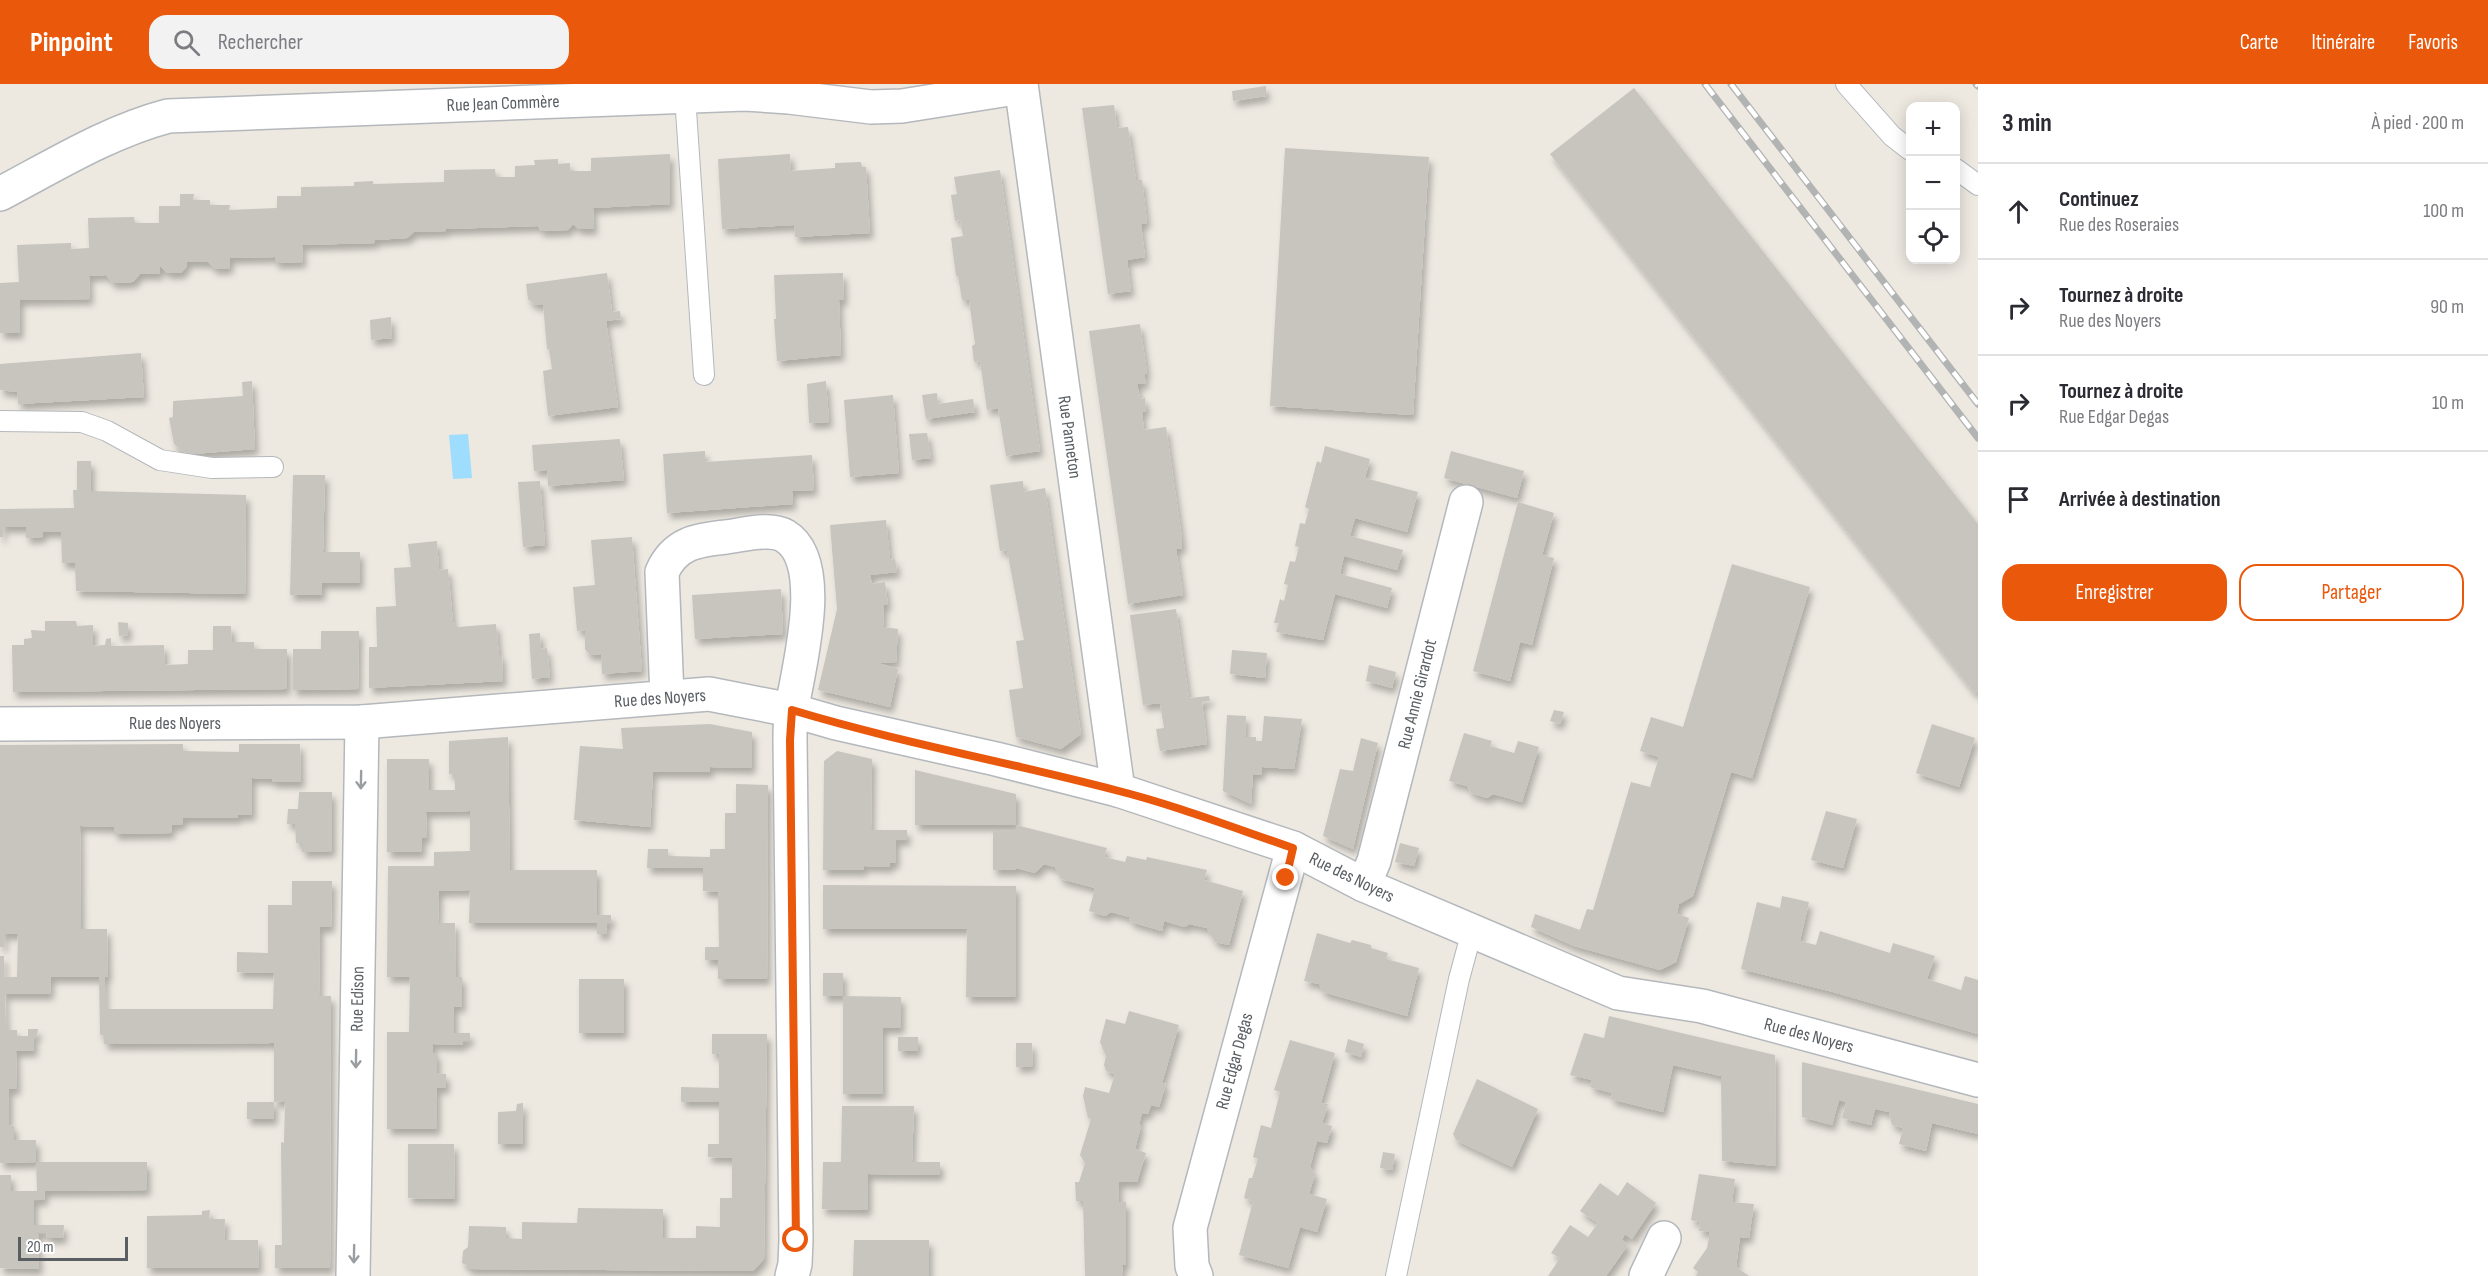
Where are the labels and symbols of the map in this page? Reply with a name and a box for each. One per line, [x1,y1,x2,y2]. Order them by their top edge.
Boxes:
street label: Rue Jean Commère [446,91,560,116]
street label: Rue Panneton [1053,394,1086,480]
street label: Rue Annie Girardot [1394,637,1441,751]
street label: Rue des Noyers [613,685,707,712]
street label: Rue des Noyers [129,713,221,734]
one-way arrow [355,770,367,790]
street label: Rue des Noyers [1306,848,1398,907]
route end [1272,864,1298,890]
street label: Rue Edison [346,966,369,1032]
street label: Rue Edgar Degas [1212,1011,1257,1112]
street label: Rue des Noyers [1762,1013,1856,1058]
one-way arrow [351,1049,362,1069]
route start [782,1226,808,1252]
scale bar [18,1234,128,1262]
one-way arrow [348,1244,359,1264]

